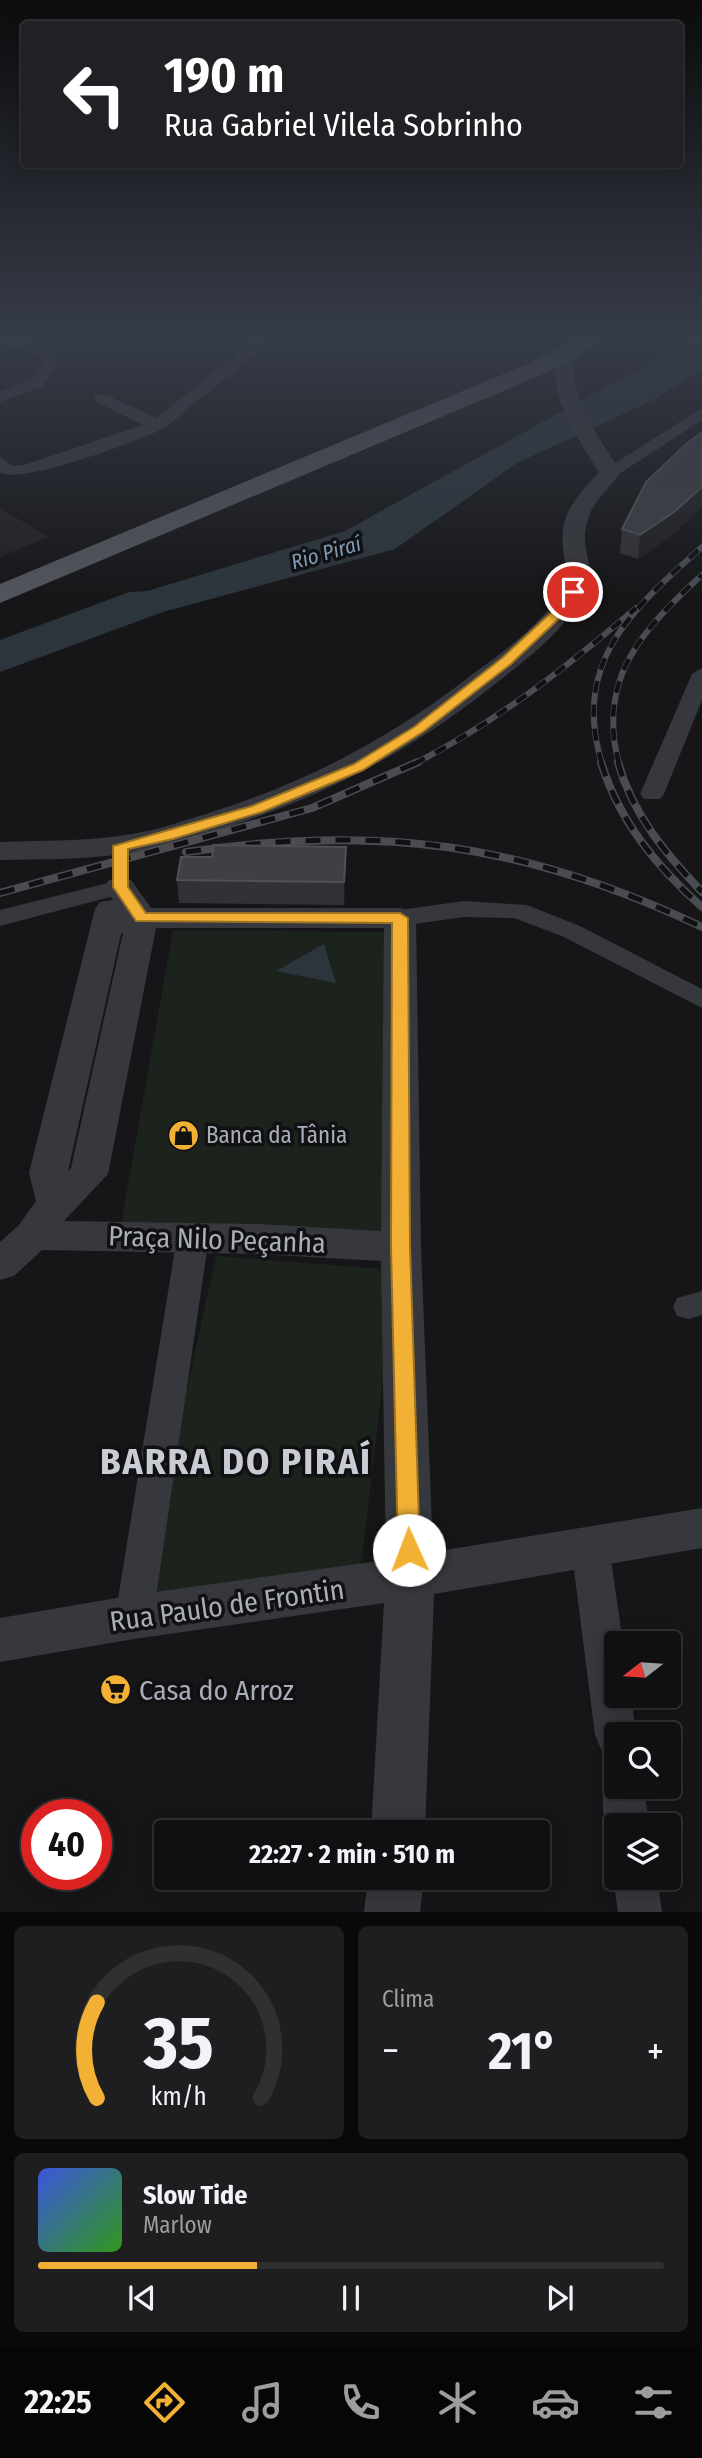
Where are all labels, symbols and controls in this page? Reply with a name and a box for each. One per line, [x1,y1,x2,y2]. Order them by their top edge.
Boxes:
text: 190 m [164,46,284,105]
icon: left [49,49,140,140]
text: Rua Gabriel Vilela Sobrinho [164,106,523,144]
water label: Rio Piraí [288,530,366,575]
pin [543,562,603,622]
icon: arrive [554,573,592,611]
shop icon: Banca da Tânia [166,1118,200,1152]
place label: Banca da Tânia [206,1121,347,1149]
street label: Praça Nilo Peçanha [108,1219,326,1260]
district label: BARRA DO PIRAÍ [100,1439,372,1484]
position arrow [372,1513,446,1587]
street label: Rua Paulo de Frontin [108,1573,346,1638]
north arrow [604,1631,681,1708]
map controls [604,1631,681,1890]
supermarket icon: Casa do Arroz [99,1673,133,1707]
place label: Casa do Arroz [139,1674,294,1707]
button: search [604,1722,681,1799]
speed limit sign: 40 [21,1799,112,1890]
button: layers [604,1813,681,1890]
text: 22:27 · 2 min · 510 m [249,1839,455,1870]
text: Clima [382,1985,434,2013]
text: 35 [143,2001,214,2088]
text: 21° [488,2020,558,2083]
text: − [382,2028,399,2074]
text: + [647,2028,664,2074]
text: km/h [151,2082,207,2112]
text: Slow Tide [143,2180,247,2211]
text: Marlow [143,2211,212,2239]
icon: previous [123,2279,161,2317]
icon: pause [332,2279,370,2317]
icon: next [541,2279,579,2317]
icon: directions [140,2378,189,2427]
icon: music [238,2378,287,2427]
icon: phone [336,2378,385,2427]
icon: climate [433,2378,482,2427]
icon: car [531,2378,580,2427]
icon: filters [629,2378,678,2427]
text: 22:25 [24,2383,92,2421]

